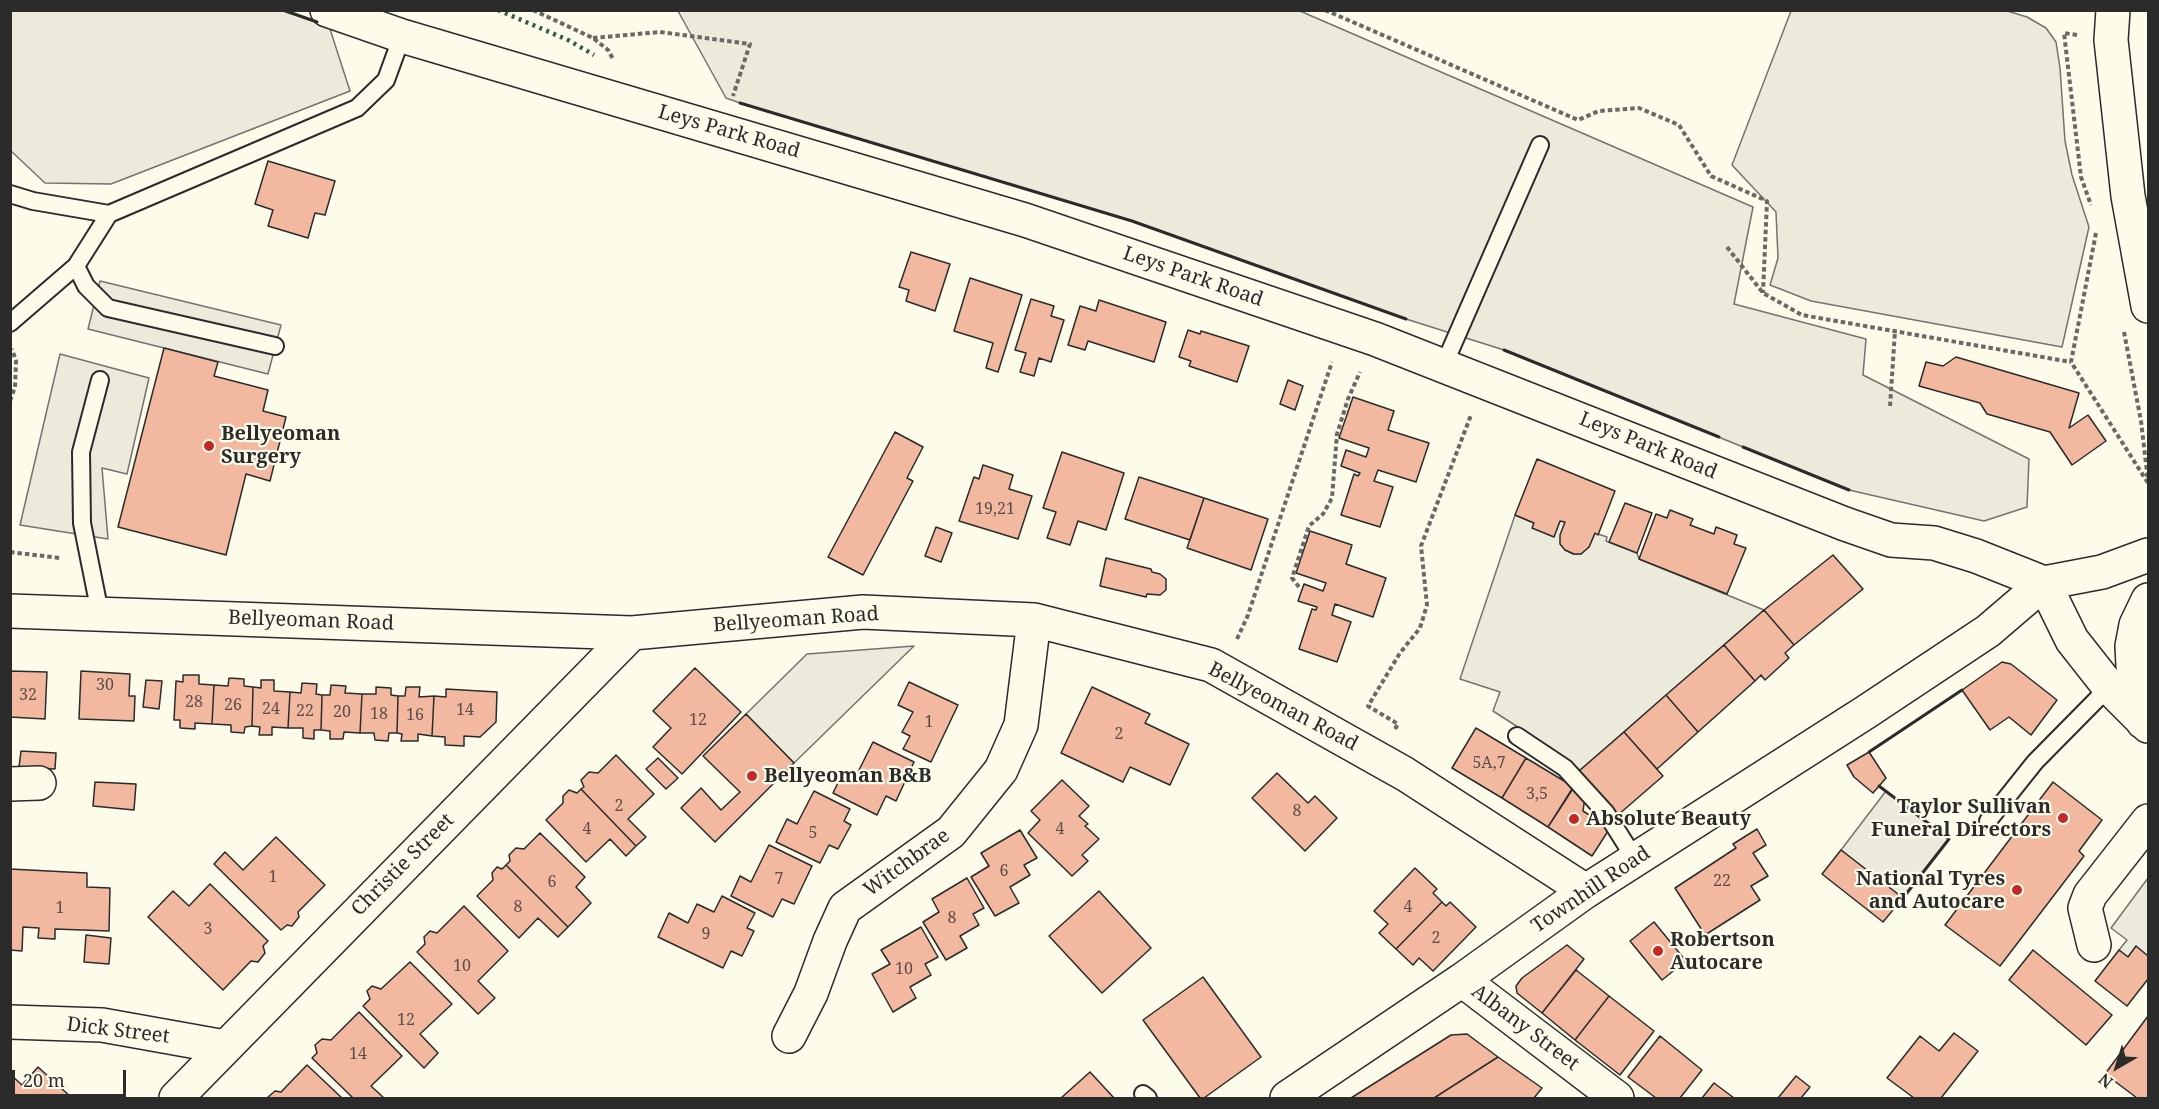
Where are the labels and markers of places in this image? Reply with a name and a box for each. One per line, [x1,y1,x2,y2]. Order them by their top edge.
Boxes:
place label: Bellyeoman Surgery [221,422,340,469]
marker: Bellyeoman Surgery [202,439,216,453]
place label: Bellyeoman B&B [764,764,931,788]
marker: Bellyeoman B&B [745,769,759,783]
place label: Taylor Sullivan Funeral Directors [1871,795,2051,842]
place label: Absolute Beauty [1586,807,1751,831]
marker: Taylor Sullivan Funeral Directors [2056,811,2070,825]
marker: Absolute Beauty [1567,812,1581,826]
place label: National Tyres and Autocare [1856,867,2005,914]
marker: National Tyres and Autocare [2010,883,2024,897]
place label: Robertson Autocare [1670,928,1775,975]
marker: Robertson Autocare [1651,944,1665,958]

